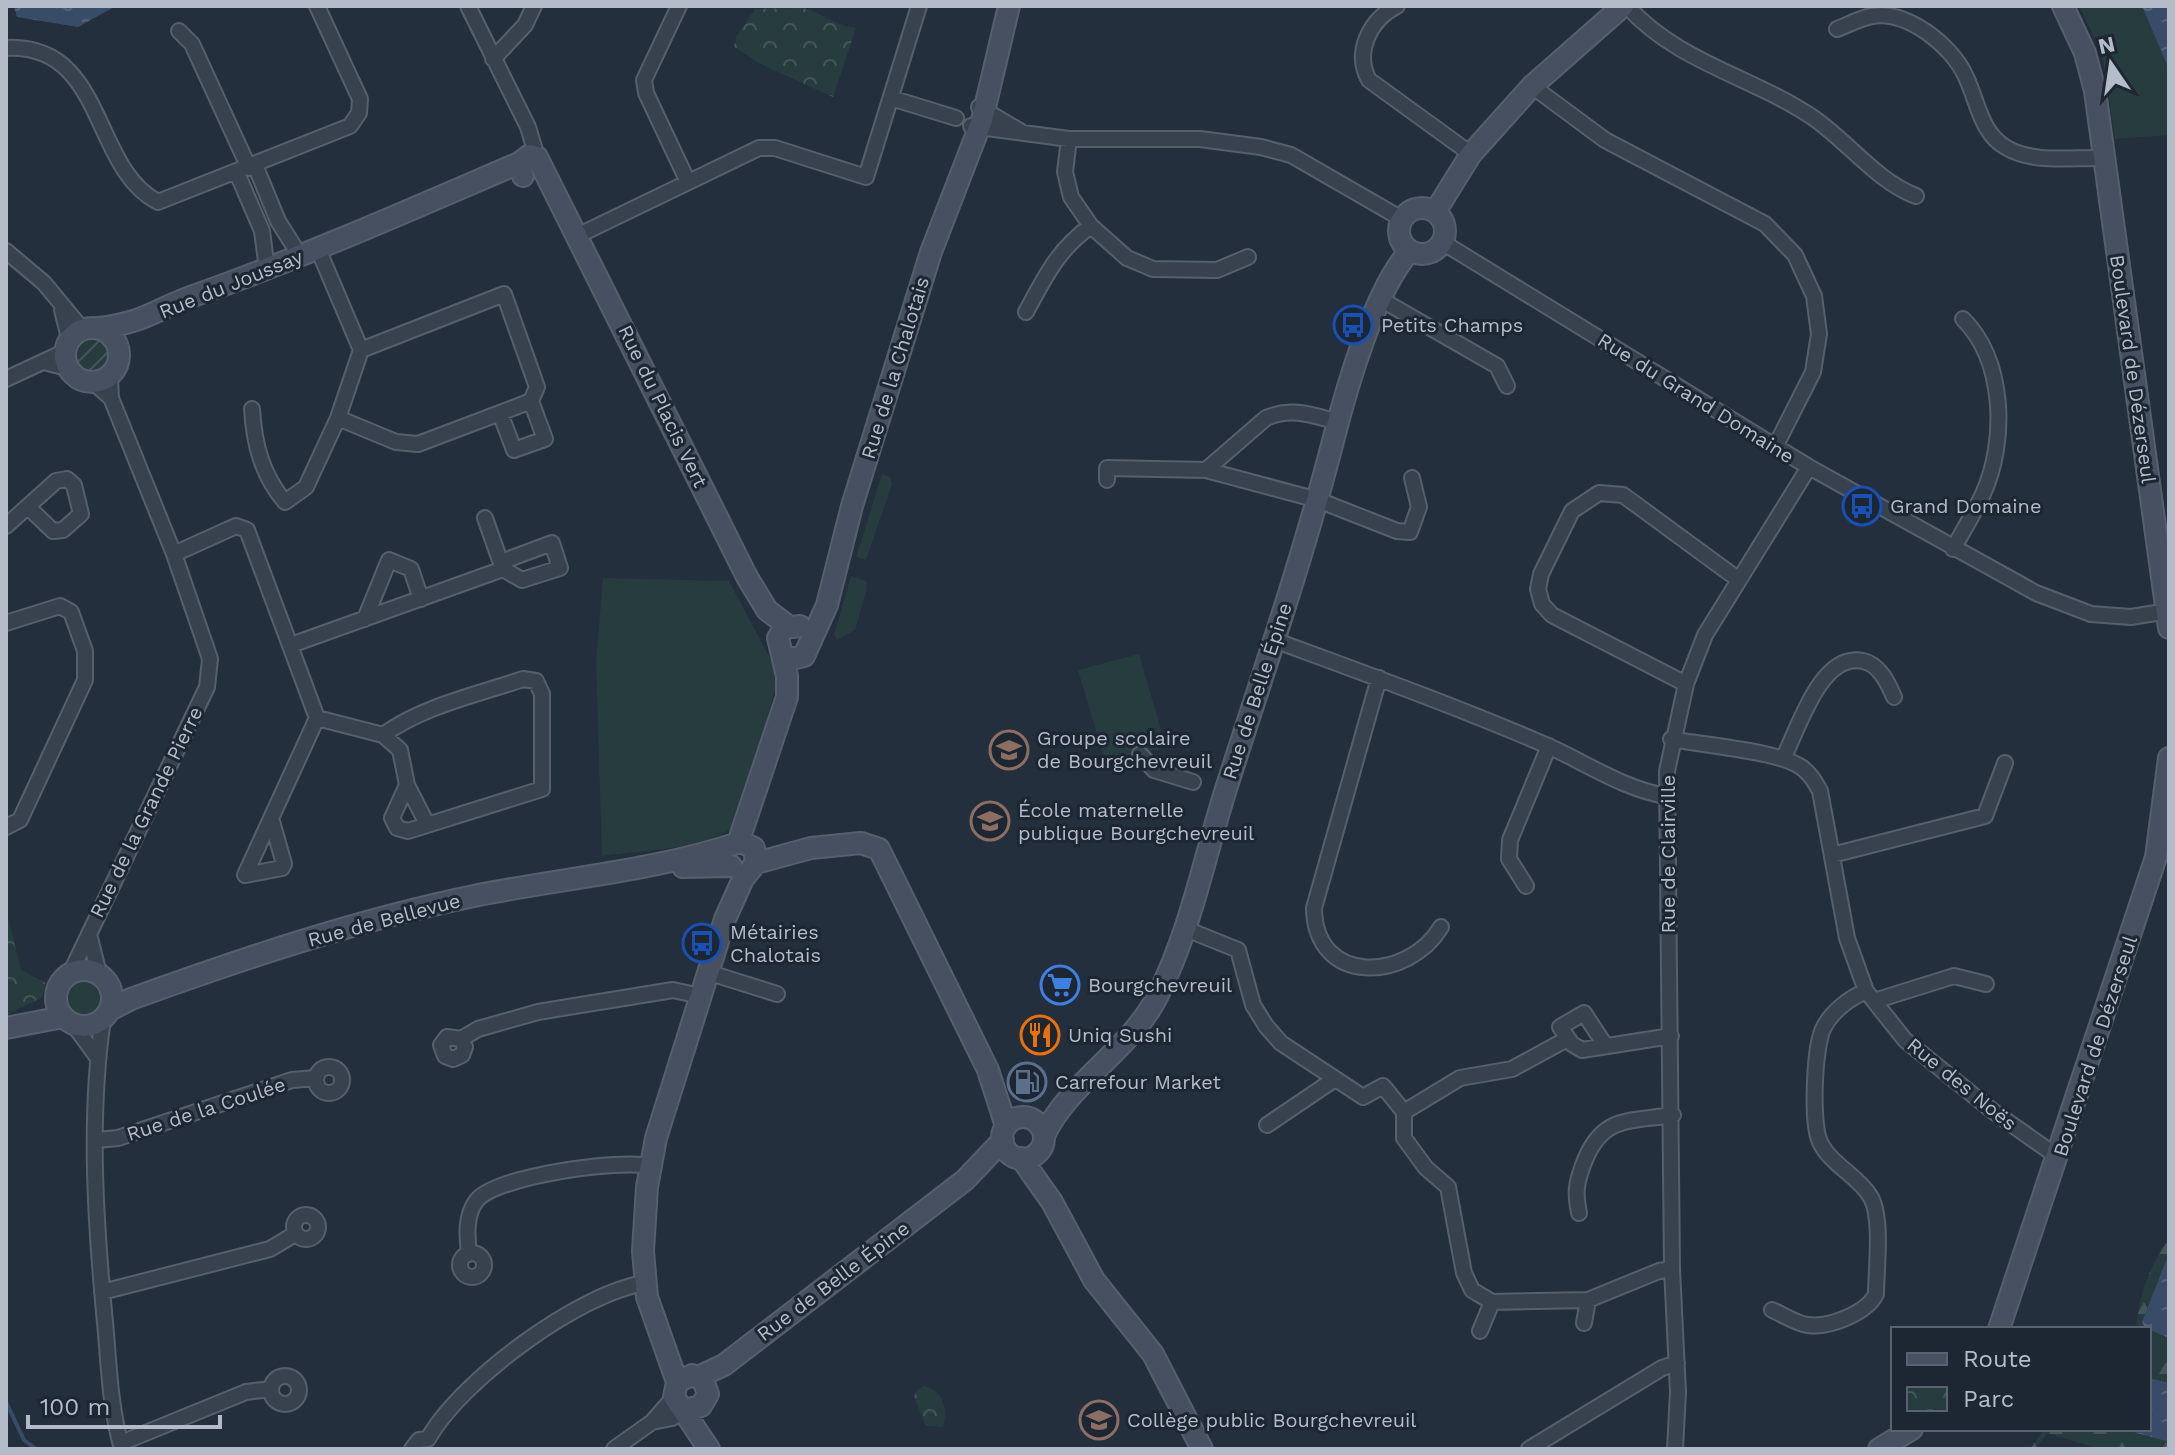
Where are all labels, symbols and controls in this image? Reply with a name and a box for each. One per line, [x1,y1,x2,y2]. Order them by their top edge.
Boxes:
north arrow [2071,24,2151,104]
text: N [2096,31,2117,59]
street label: Rue du Joussay [156,244,307,324]
street label: Boulevard de Dézerseul [2105,253,2161,485]
street label: Rue de la Chalotais [856,274,934,462]
bus stop icon: Petits Champs [1332,304,1374,346]
place label: Petits Champs [1381,313,1523,337]
street label: Rue du Placis Vert [613,321,713,492]
street label: Rue du Grand Domaine [1593,328,1799,468]
bus stop icon: Grand Domaine [1841,485,1883,527]
place label: Grand Domaine [1890,494,2041,518]
street label: Rue de Belle Épine [1217,600,1297,782]
street label: Rue de la Grande Pierre [84,702,208,922]
place label: Groupe scolaire de Bourgchevreuil [1037,726,1212,773]
school or university icon: Groupe scolaire de Bourgchevreuil [988,729,1030,771]
street label: Rue de Clairville [1656,775,1680,933]
place label: École maternelle publique Bourgchevreuil [1018,798,1254,845]
school or university icon: École maternelle publique Bourgchevreuil [969,800,1011,842]
street label: Rue de Bellevue [305,888,463,952]
place label: Métairies Chalotais [730,920,821,967]
bus stop icon: Métairies Chalotais [681,922,723,964]
street label: Boulevard de Dézerseul [2048,933,2142,1159]
supermarket icon: Bourgchevreuil [1039,964,1081,1006]
place label: Bourgchevreuil [1088,973,1232,997]
restaurant icon: Uniq Sushi [1019,1014,1061,1056]
place label: Uniq Sushi [1068,1023,1172,1047]
street label: Rue des Noës [1902,1033,2022,1135]
fuel station icon: Carrefour Market [1006,1061,1048,1103]
place label: Carrefour Market [1055,1070,1222,1094]
street label: Rue de la Coulée [123,1072,289,1146]
street label: Rue de Belle Épine [752,1216,914,1346]
legend [1891,1327,2151,1431]
text: Route [1963,1345,2032,1373]
scale bar [28,1379,220,1429]
text: Parc [1963,1385,2014,1413]
text: 100 m [40,1393,110,1421]
school or university icon: Collège public Bourgchevreuil [1078,1399,1120,1441]
place label: Collège public Bourgchevreuil [1127,1408,1416,1432]

